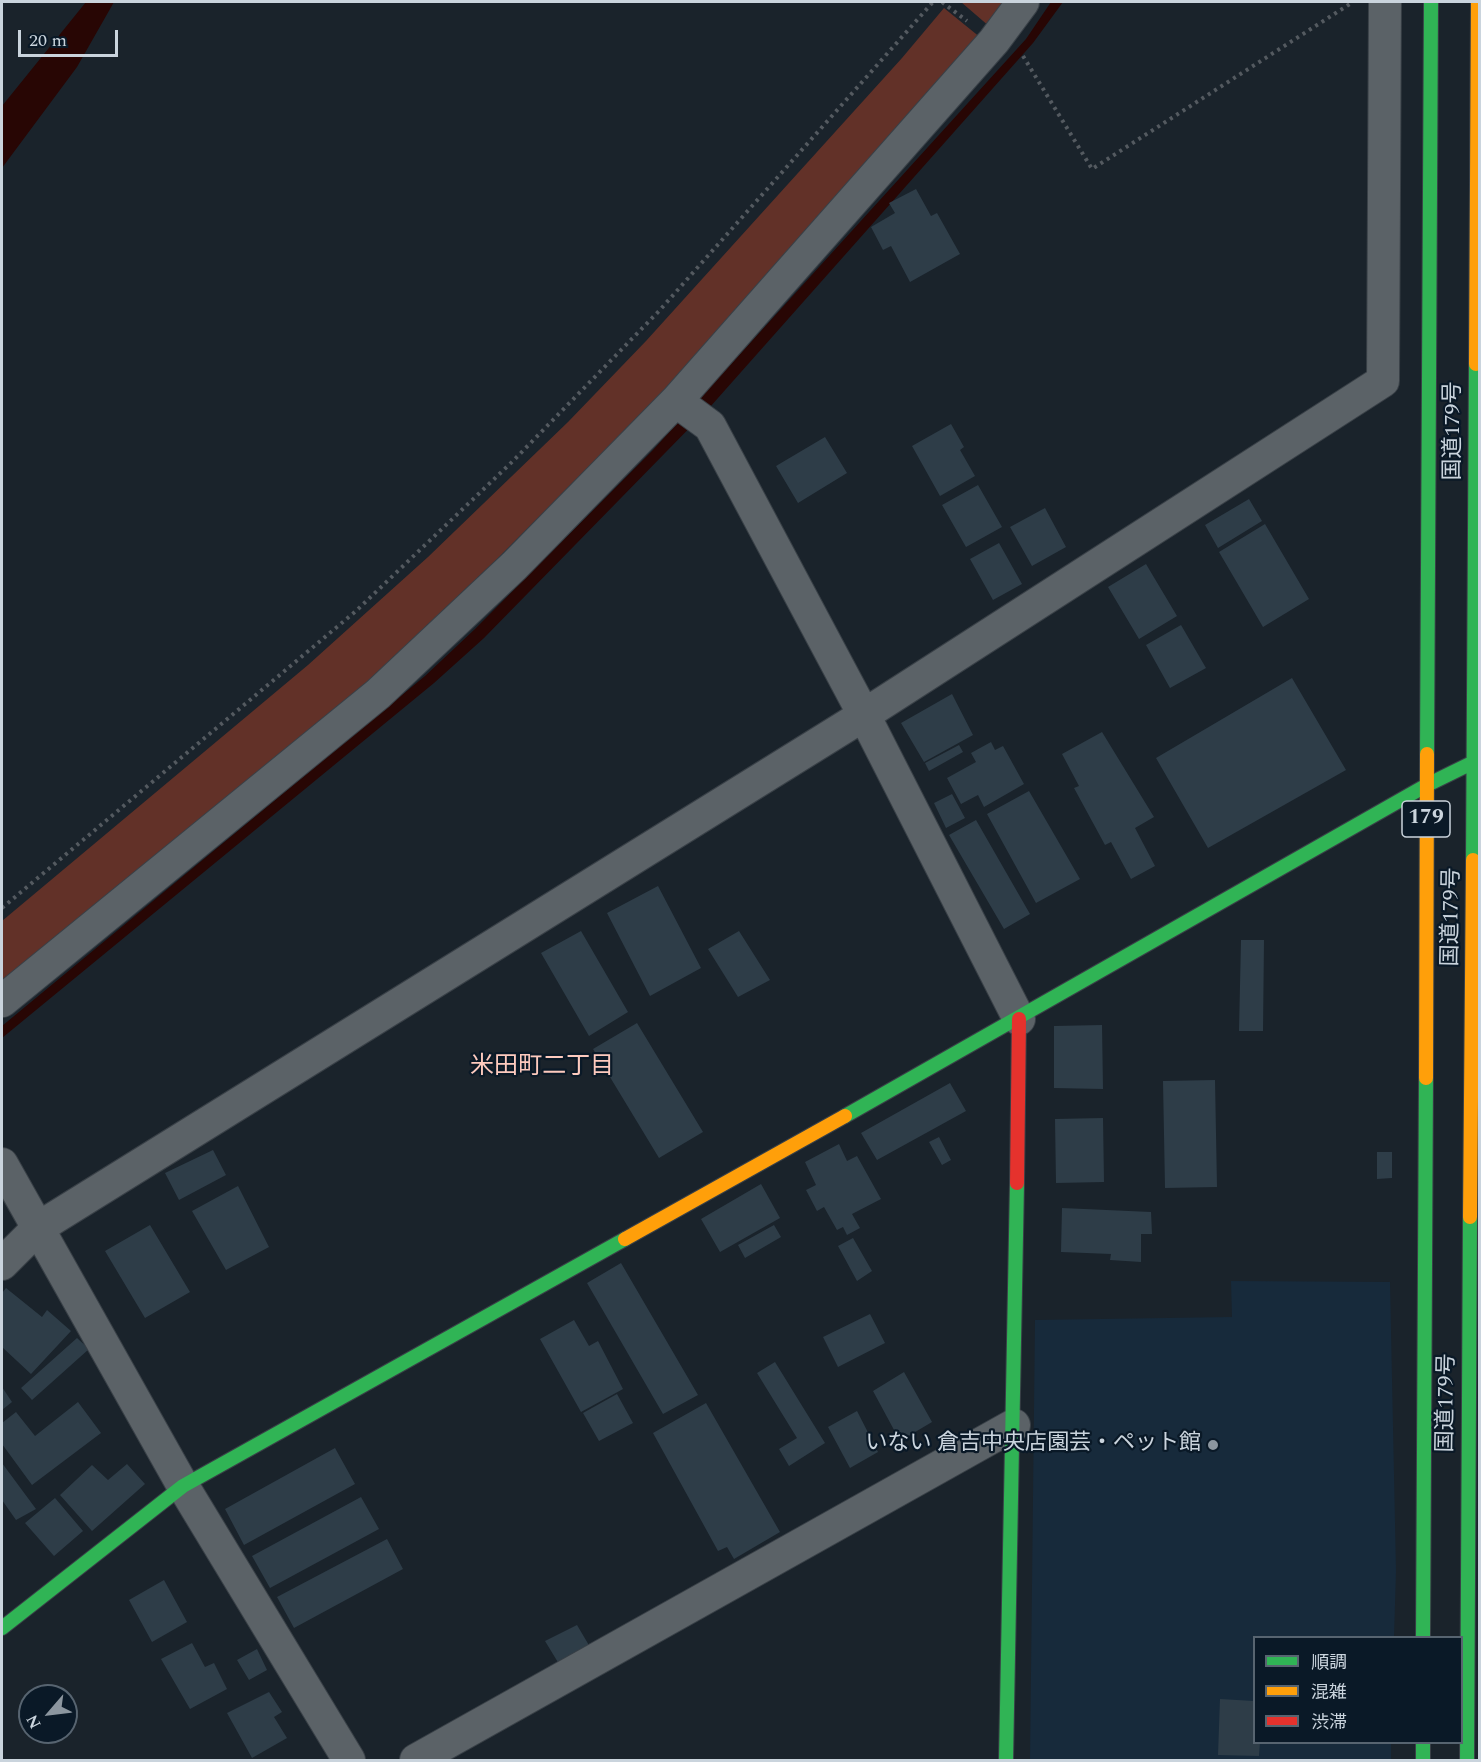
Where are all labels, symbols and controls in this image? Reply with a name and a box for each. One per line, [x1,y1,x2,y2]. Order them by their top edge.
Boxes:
scale bar [21,18,122,56]
text: 20 m [29,27,67,54]
street label: 国道179号 [1442,382,1468,480]
road number: 179 [1402,801,1450,837]
street label: 国道179号 [1439,867,1467,967]
district label: 米田町二丁目 [470,1054,614,1082]
street label: 国道179号 [1434,1353,1462,1453]
place label: いない 倉吉中央店園芸・ペット館 [866,1432,1201,1458]
marker: いない 倉吉中央店園芸・ペット館 [1206,1438,1220,1452]
legend [1253,1636,1463,1744]
text: 順調 [1311,1649,1347,1676]
text: 混雑 [1311,1679,1347,1706]
north arrow [18,1684,78,1744]
text: 渋滞 [1311,1709,1347,1736]
text: N [20,1710,48,1733]

